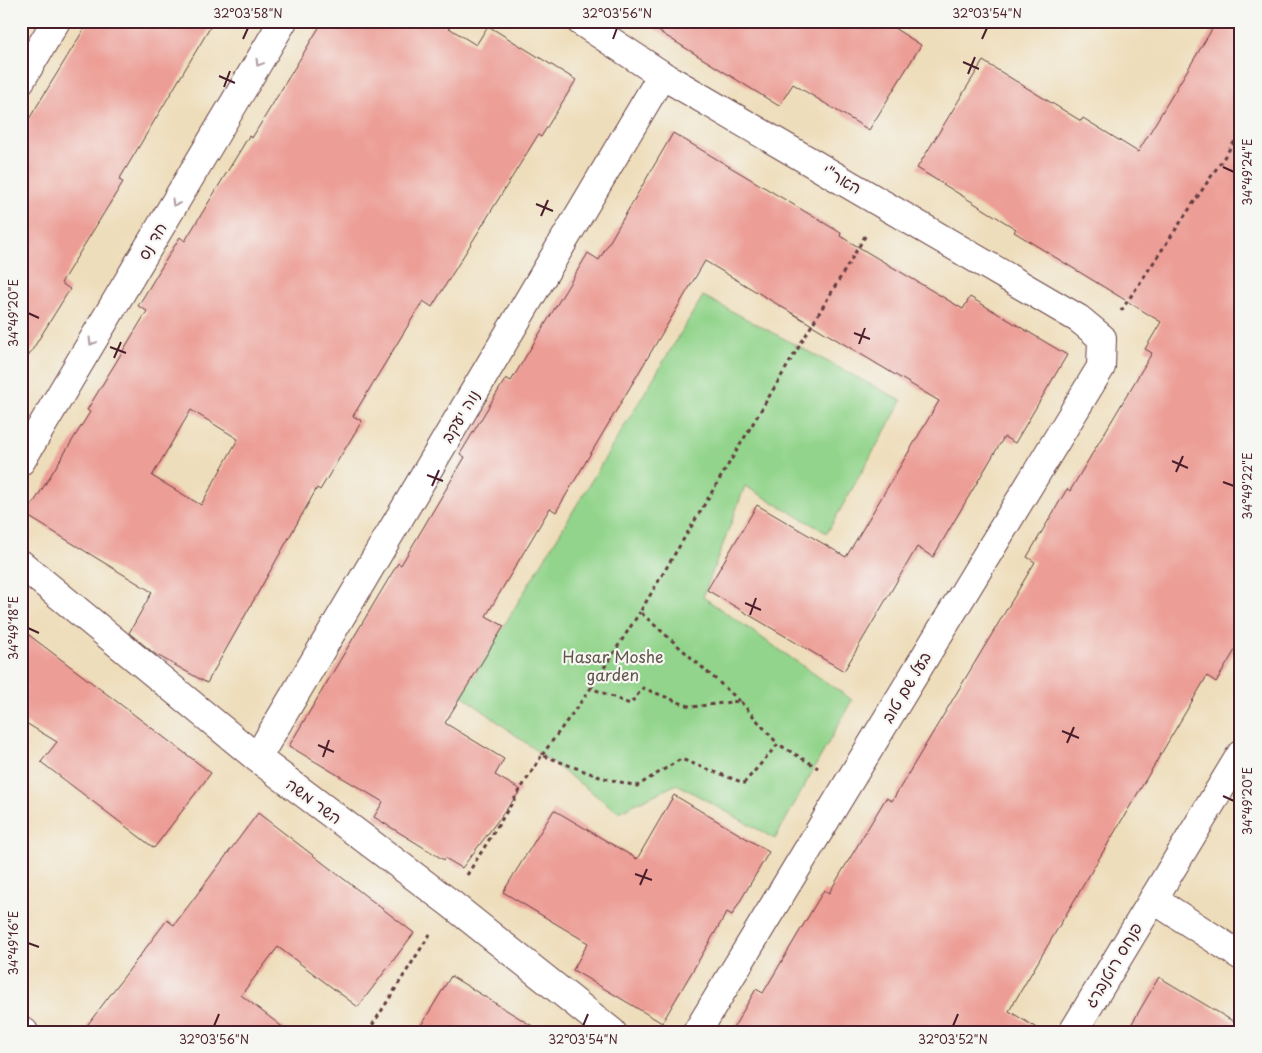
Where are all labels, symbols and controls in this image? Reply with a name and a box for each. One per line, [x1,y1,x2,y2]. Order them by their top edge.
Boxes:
text: 32°03'58"N [213,4,283,22]
text: 32°03'56"N [582,4,652,22]
text: 32°03'54"N [952,4,1022,22]
one-way arrow [255,58,265,67]
text: 34°49'24"E [1238,139,1256,205]
street label: האר"י [819,157,866,199]
one-way arrow [172,197,182,206]
street label: חד נס [131,217,172,264]
text: 34°49'20"E [4,279,22,347]
one-way arrow [88,337,98,346]
street label: נוה יעקב [434,384,484,447]
text: 34°49'22"E [1238,453,1256,519]
text: 34°49'18"E [4,596,22,660]
park label: Hasar Moshe garden [562,644,664,686]
street label: בעל שם טוב [874,646,936,727]
text: 34°49'20"E [1238,767,1256,835]
street label: השר משה [282,771,347,829]
text: 34°49'16"E [4,911,22,975]
street label: פנחס רוטנברג [1077,917,1147,1012]
text: 32°03'56"N [179,1030,249,1048]
text: 32°03'54"N [548,1030,618,1048]
text: 32°03'52"N [918,1030,988,1048]

